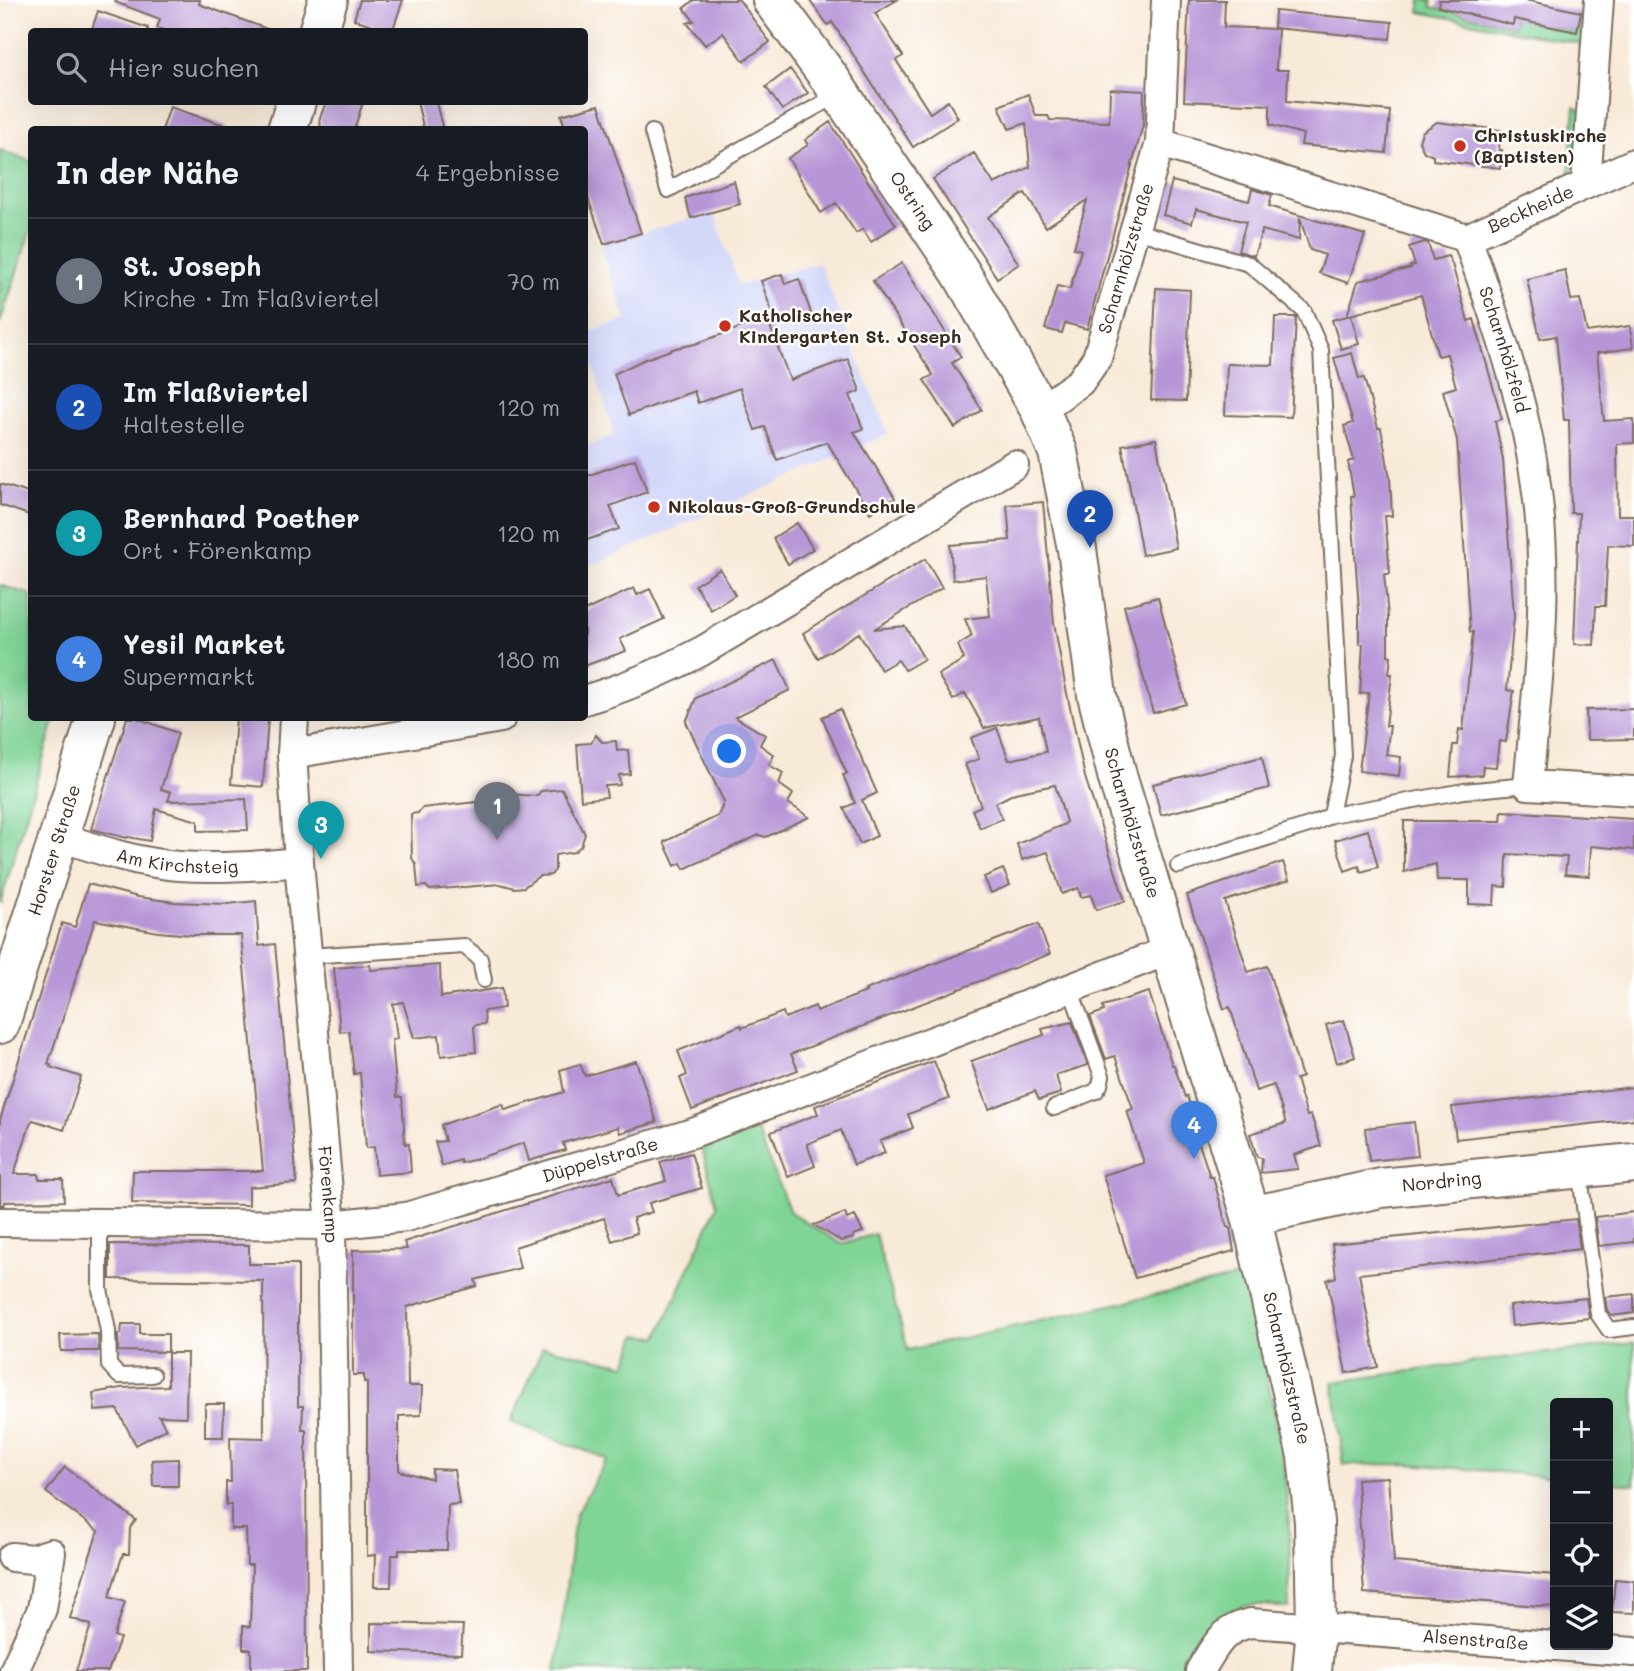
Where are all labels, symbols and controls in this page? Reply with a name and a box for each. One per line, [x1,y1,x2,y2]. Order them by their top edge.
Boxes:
search box [28,28,588,105]
icon: search [52,48,90,86]
text: Hier suchen [108,50,259,84]
place label: Christuskirche (Baptisten) [1474,123,1607,168]
marker: Christuskirche (Baptisten) [1452,138,1468,154]
text: In der Nähe [56,152,239,192]
text: 4 Ergebnisse [416,157,560,187]
street label: Ostring [885,166,942,234]
street label: Beckheide [1484,179,1577,238]
street label: Scharnhölzstraße [1092,180,1159,336]
text: St. Joseph [123,249,261,283]
text: 1 [74,266,84,296]
text: 70 m [507,266,560,296]
text: Kirche · Im Flaßviertel [123,283,379,313]
street label: Scharnhölzfeld [1474,283,1535,415]
place label: Katholischer Kindergarten St. Joseph [739,303,961,348]
marker: Katholischer Kindergarten St. Joseph [717,318,733,334]
text: Im Flaßviertel [123,375,308,409]
text: 2 [73,392,85,422]
text: 120 m [497,392,560,422]
text: Haltestelle [123,409,245,439]
pin: 2 [1067,490,1113,548]
place label: Nikolaus-Groß-Grundschule [668,494,916,518]
marker: Nikolaus-Groß-Grundschule [646,499,662,515]
text: Bernhard Poether [123,501,360,535]
text: 3 [72,518,86,548]
text: 120 m [497,518,560,548]
text: Ort · Förenkamp [123,535,312,565]
text: Yesil Market [123,627,285,661]
text: 4 [72,644,86,674]
text: 180 m [496,644,560,674]
text: Supermarkt [123,661,255,691]
your location [712,734,746,768]
street label: Scharnhölzstraße [1100,745,1167,901]
street label: Horster Straße [22,782,85,919]
pin: 1 [474,782,520,840]
pin: 3 [298,801,344,859]
street label: Am Kirchsteig [114,842,239,878]
pin: 4 [1171,1101,1217,1159]
street label: Düppelstraße [539,1131,661,1187]
street label: Förenkamp [313,1145,345,1243]
street label: Nordring [1401,1165,1482,1197]
street label: Scharnhölzstraße [1258,1289,1317,1447]
map controls [1550,1398,1613,1650]
button: + [1550,1398,1613,1461]
button: − [1550,1461,1613,1524]
button: locate [1550,1524,1613,1587]
button: layers [1550,1587,1613,1650]
street label: Alsenstraße [1422,1623,1529,1655]

